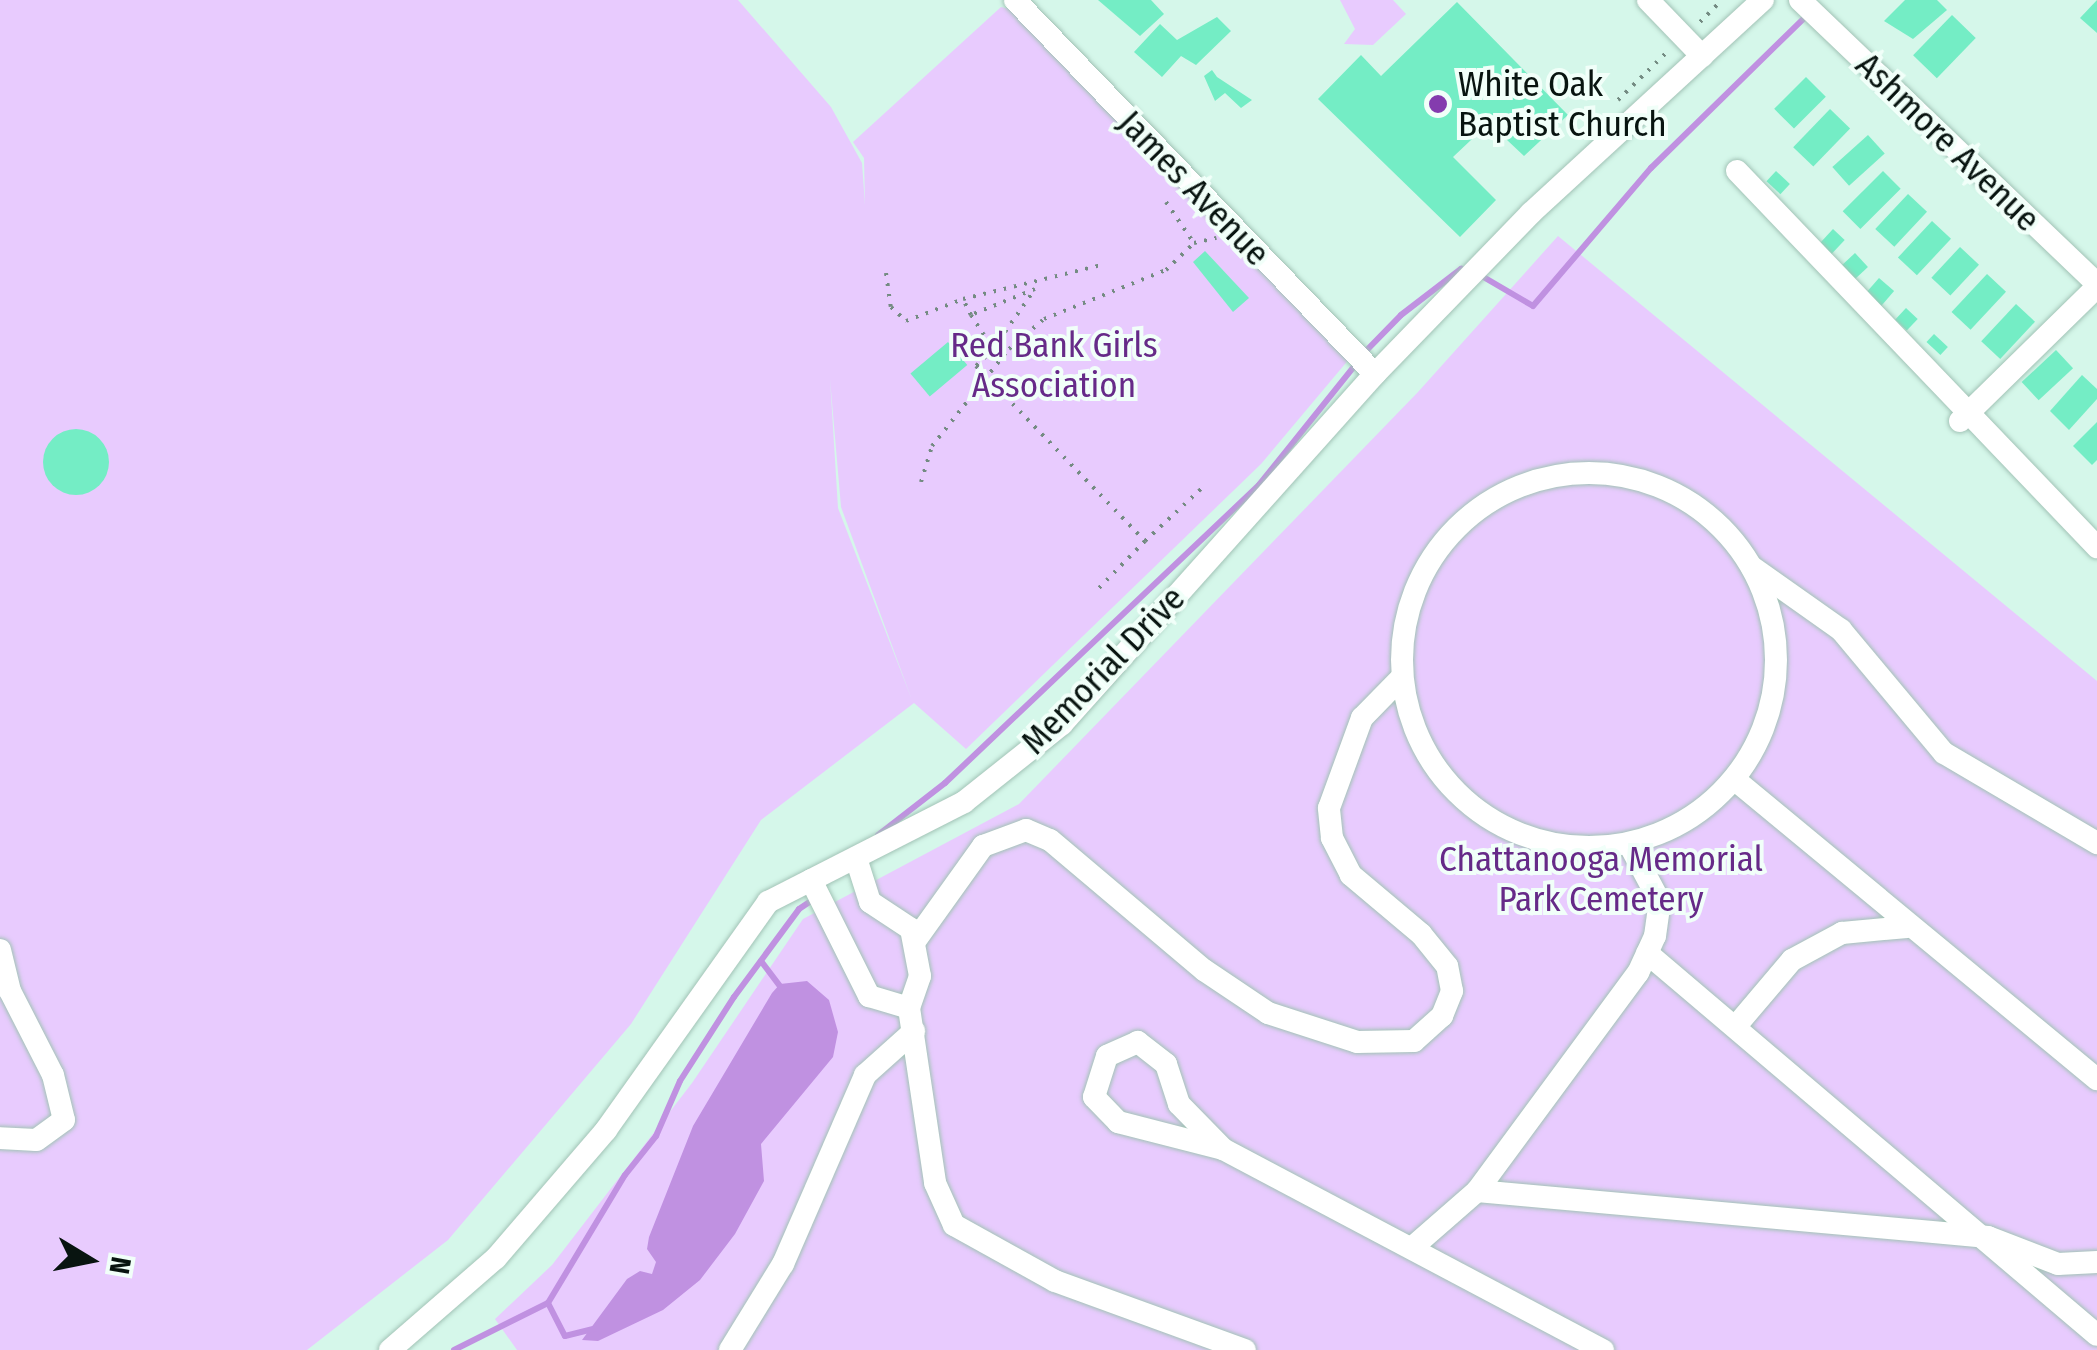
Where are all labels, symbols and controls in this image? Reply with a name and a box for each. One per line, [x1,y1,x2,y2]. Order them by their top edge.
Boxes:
street label: Ashmore Avenue [1847,44,2049,240]
place label: White Oak Baptist Church [1458,63,1667,145]
marker: White Oak Baptist Church [1427,93,1449,115]
street label: James Avenue [1110,102,1278,274]
park label: Red Bank Girls Association [950,324,1158,406]
street label: Memorial Drive [1013,577,1193,763]
park label: Chattanooga Memorial Park Cemetery [1439,838,1763,920]
north arrow [40,1210,140,1310]
text: N [102,1254,138,1276]

